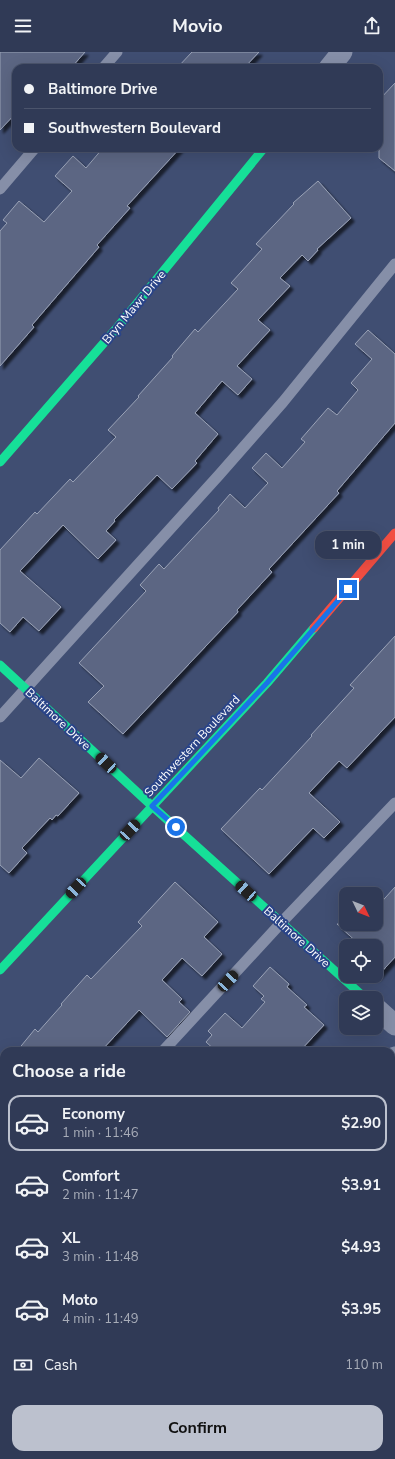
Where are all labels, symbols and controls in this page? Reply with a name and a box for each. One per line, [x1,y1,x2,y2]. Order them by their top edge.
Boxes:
text: Movio [172,14,223,38]
icon: menu [12,15,34,37]
icon: share [361,15,383,37]
text: Baltimore Drive [48,79,157,99]
text: Southwestern Boulevard [48,118,221,138]
street label: Bryn Mawr Drive [99,267,169,347]
callout: 1 min [315,531,381,559]
text: 1 min [331,536,365,554]
route end [339,580,357,598]
street label: Baltimore Drive [22,685,94,753]
street label: Southwestern Boulevard [141,692,243,800]
car [93,750,119,776]
car [117,817,143,843]
route start [167,818,185,836]
car [63,875,89,901]
car [233,879,259,903]
north arrow [339,887,383,931]
map controls [339,887,383,1035]
street label: Baltimore Drive [260,903,334,971]
button: locate [339,939,383,983]
car [215,968,241,994]
button: layers [339,991,383,1035]
text: Choose a ride [12,1059,126,1083]
text: Economy [62,1104,125,1124]
icon: car [14,1105,50,1141]
text: $2.90 [341,1113,381,1133]
text: 1 min · 11:46 [62,1124,138,1142]
text: Comfort [62,1166,119,1186]
icon: car [14,1167,50,1203]
text: $3.91 [341,1175,381,1195]
text: 2 min · 11:47 [62,1186,138,1204]
text: XL [62,1228,81,1248]
icon: car [14,1229,50,1265]
text: $4.93 [341,1237,381,1257]
text: 3 min · 11:48 [62,1248,138,1266]
text: Moto [62,1290,98,1310]
icon: car [14,1291,50,1327]
text: $3.95 [341,1299,381,1319]
text: 4 min · 11:49 [62,1310,138,1328]
icon: cash [12,1354,34,1376]
text: Cash [44,1355,78,1375]
text: 110 m [345,1356,383,1374]
button: Confirm [12,1405,383,1451]

